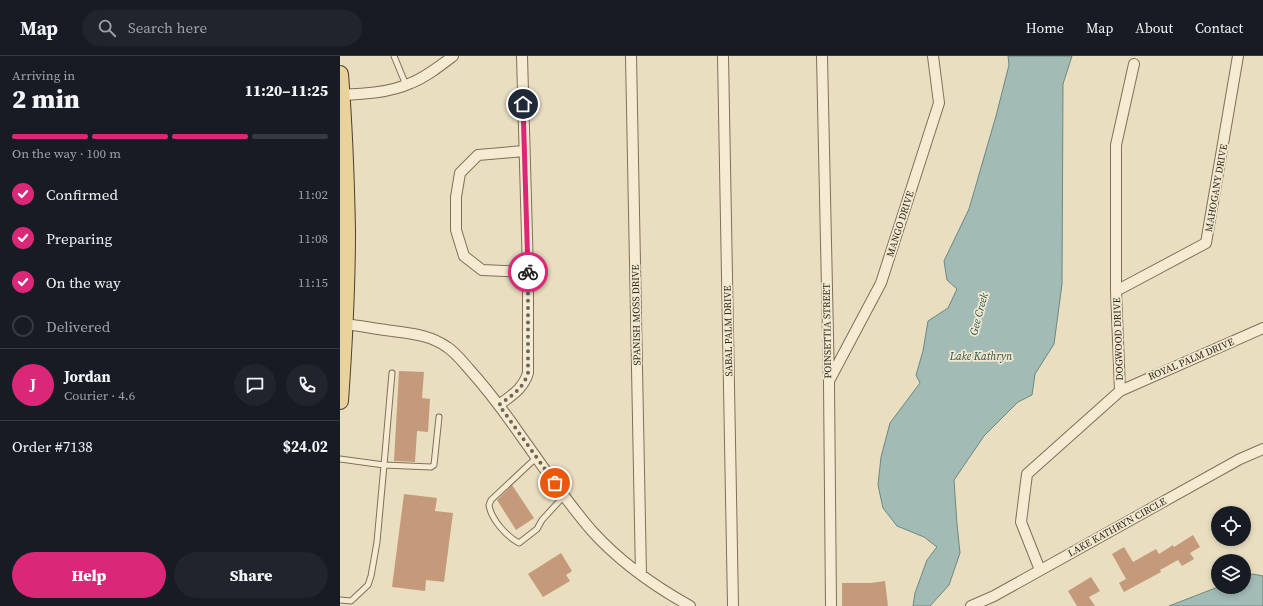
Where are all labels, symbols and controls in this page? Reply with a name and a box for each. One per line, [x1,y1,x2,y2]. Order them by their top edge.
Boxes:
search box [82,10,362,46]
text: Map [20,15,58,41]
icon: search [96,17,118,39]
text: Search here [128,17,207,38]
text: Home [1026,18,1064,38]
text: Map [1086,18,1113,38]
text: About [1135,18,1173,38]
text: Contact [1195,18,1243,38]
text: Arriving in [12,67,75,84]
text: 11:20–11:25 [245,80,328,101]
text: 2 min [12,81,80,117]
pin [506,87,540,121]
icon: home [512,93,534,115]
street label: MAHOGANY DRIVE [1202,143,1230,233]
text: On the way · 100 m [12,145,121,162]
icon: check [12,183,34,205]
text: Confirmed [46,184,118,205]
text: 11:02 [298,186,328,203]
street label: MANGO DRIVE [883,189,917,259]
icon: check [12,227,34,249]
text: Preparing [46,228,112,249]
text: 11:08 [298,230,328,247]
courier [508,252,548,292]
icon: bike [517,261,539,283]
street label: SPANISH MOSS DRIVE [629,264,643,366]
icon: check [12,271,34,293]
text: On the way [46,272,121,293]
text: 11:15 [298,274,328,291]
street label: POINSETTIA STREET [820,283,834,379]
street label: SABAL PALM DRIVE [721,285,735,377]
water label: Gee Creek [966,290,992,337]
street label: DOGWOOD DRIVE [1110,297,1126,381]
text: Delivered [46,316,110,337]
street label: ROYAL PALM DRIVE [1146,335,1236,383]
water label: Lake Kathryn [949,349,1013,364]
button: chat [234,364,276,406]
button: phone [286,364,328,406]
text: Jordan [64,366,111,387]
text: J [30,374,36,395]
text: Courier · 4.6 [64,387,135,404]
text: Order #7138 [12,436,93,457]
text: $24.02 [283,436,328,457]
pin [538,466,572,500]
icon: bag [544,472,566,494]
street label: LAKE KATHRYN CIRCLE [1065,494,1169,560]
map controls [1211,506,1251,594]
button: locate [1211,506,1251,546]
button: Help [12,552,166,598]
button: Share [174,552,328,598]
button: layers [1211,554,1251,594]

